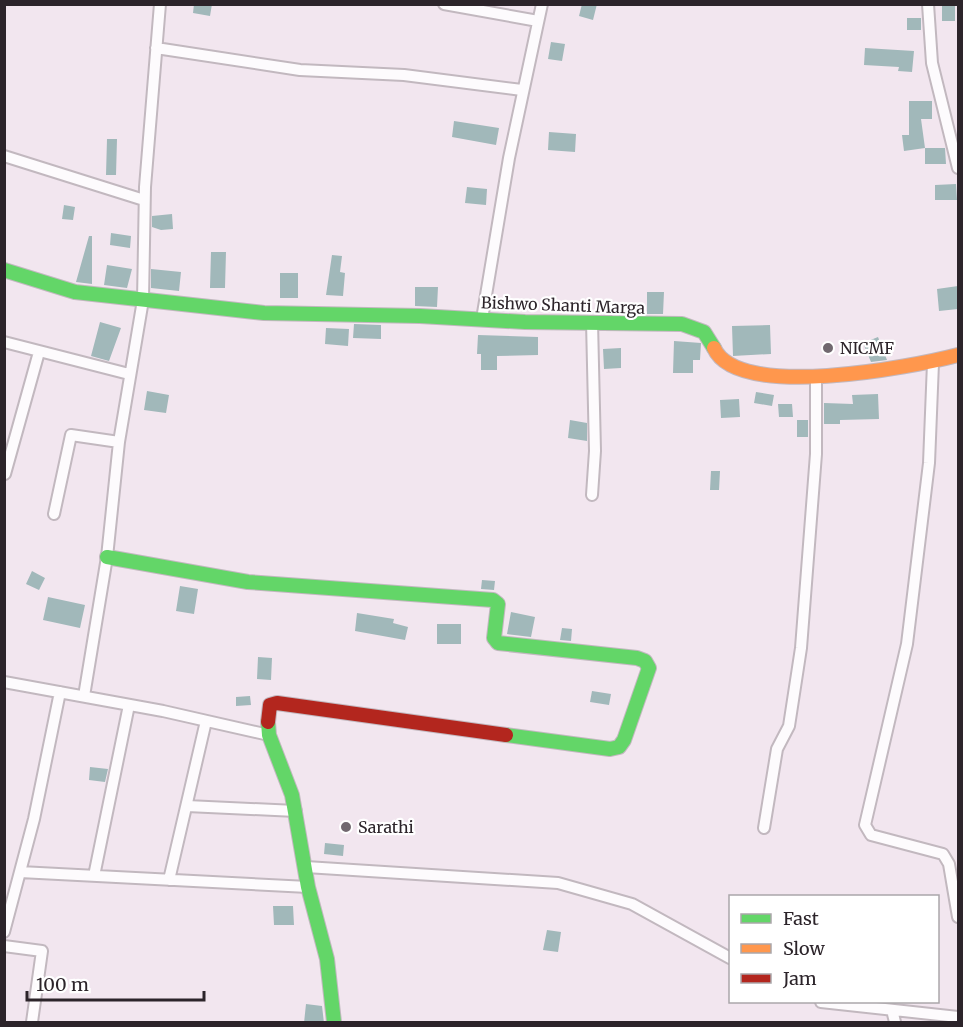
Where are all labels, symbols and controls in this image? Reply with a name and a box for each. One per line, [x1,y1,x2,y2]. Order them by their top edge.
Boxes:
street label: Bishwo Shanti Marga [481,292,646,318]
place label: NICMF [840,338,894,358]
marker: NICMF [821,341,835,355]
place label: Sarathi [358,817,414,837]
marker: Sarathi [339,820,353,834]
legend [729,895,939,1003]
text: Fast [783,907,819,930]
text: Slow [783,937,826,960]
scale bar [27,964,204,1002]
text: Jam [782,967,817,990]
text: 100 m [36,973,89,996]

